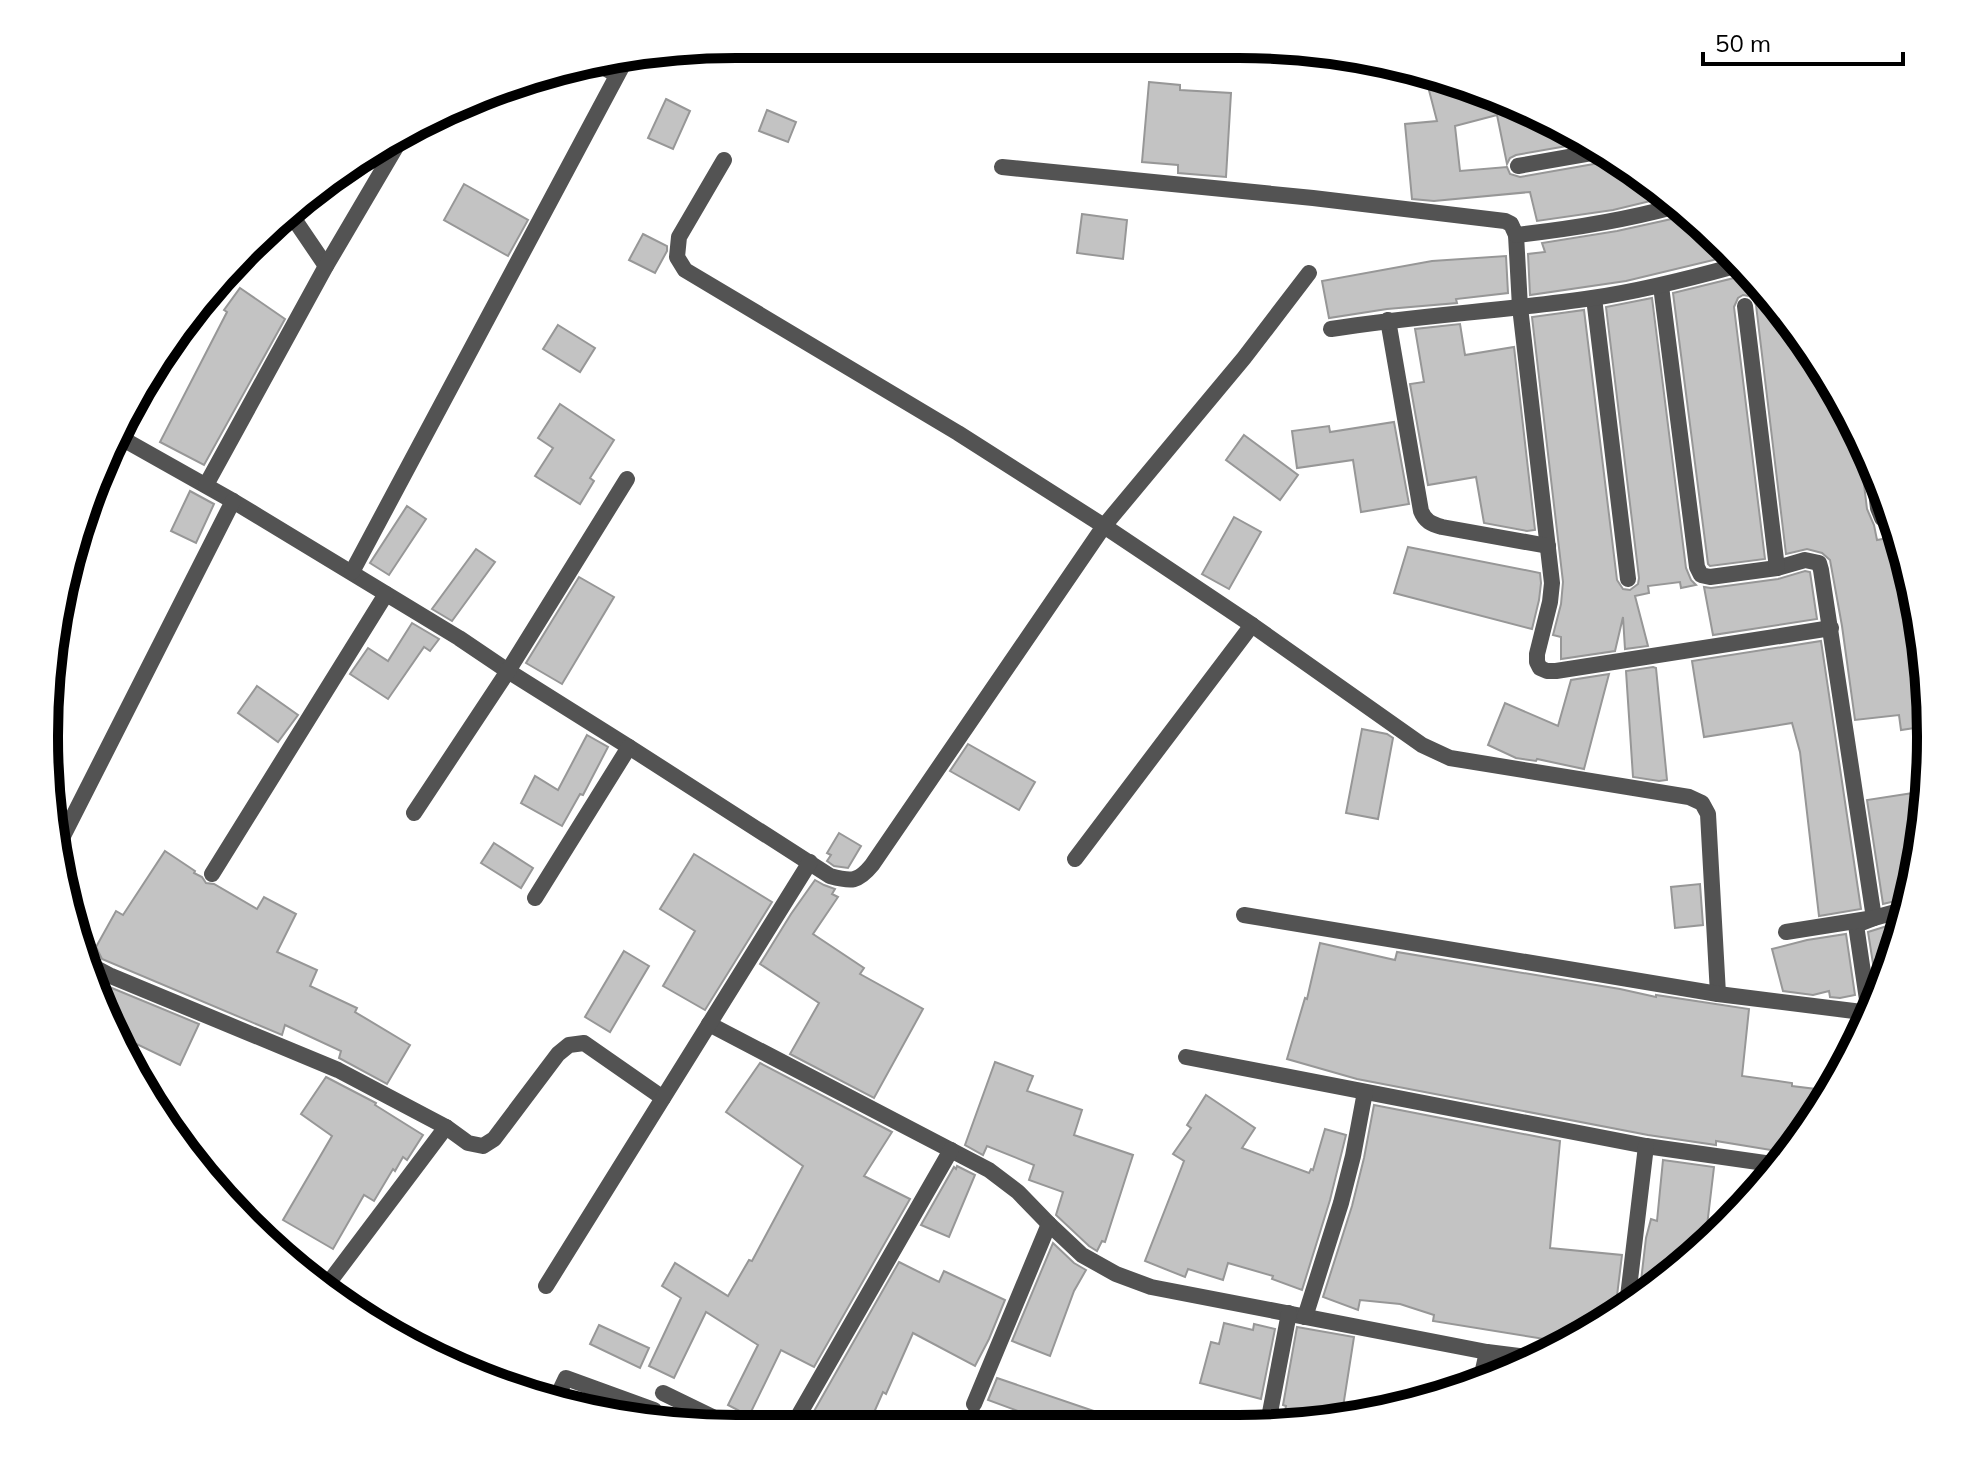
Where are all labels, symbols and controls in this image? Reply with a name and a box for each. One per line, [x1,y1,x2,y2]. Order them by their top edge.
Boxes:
scale bar [1703,16,1903,66]
text: 50 m [1715,28,1771,58]

